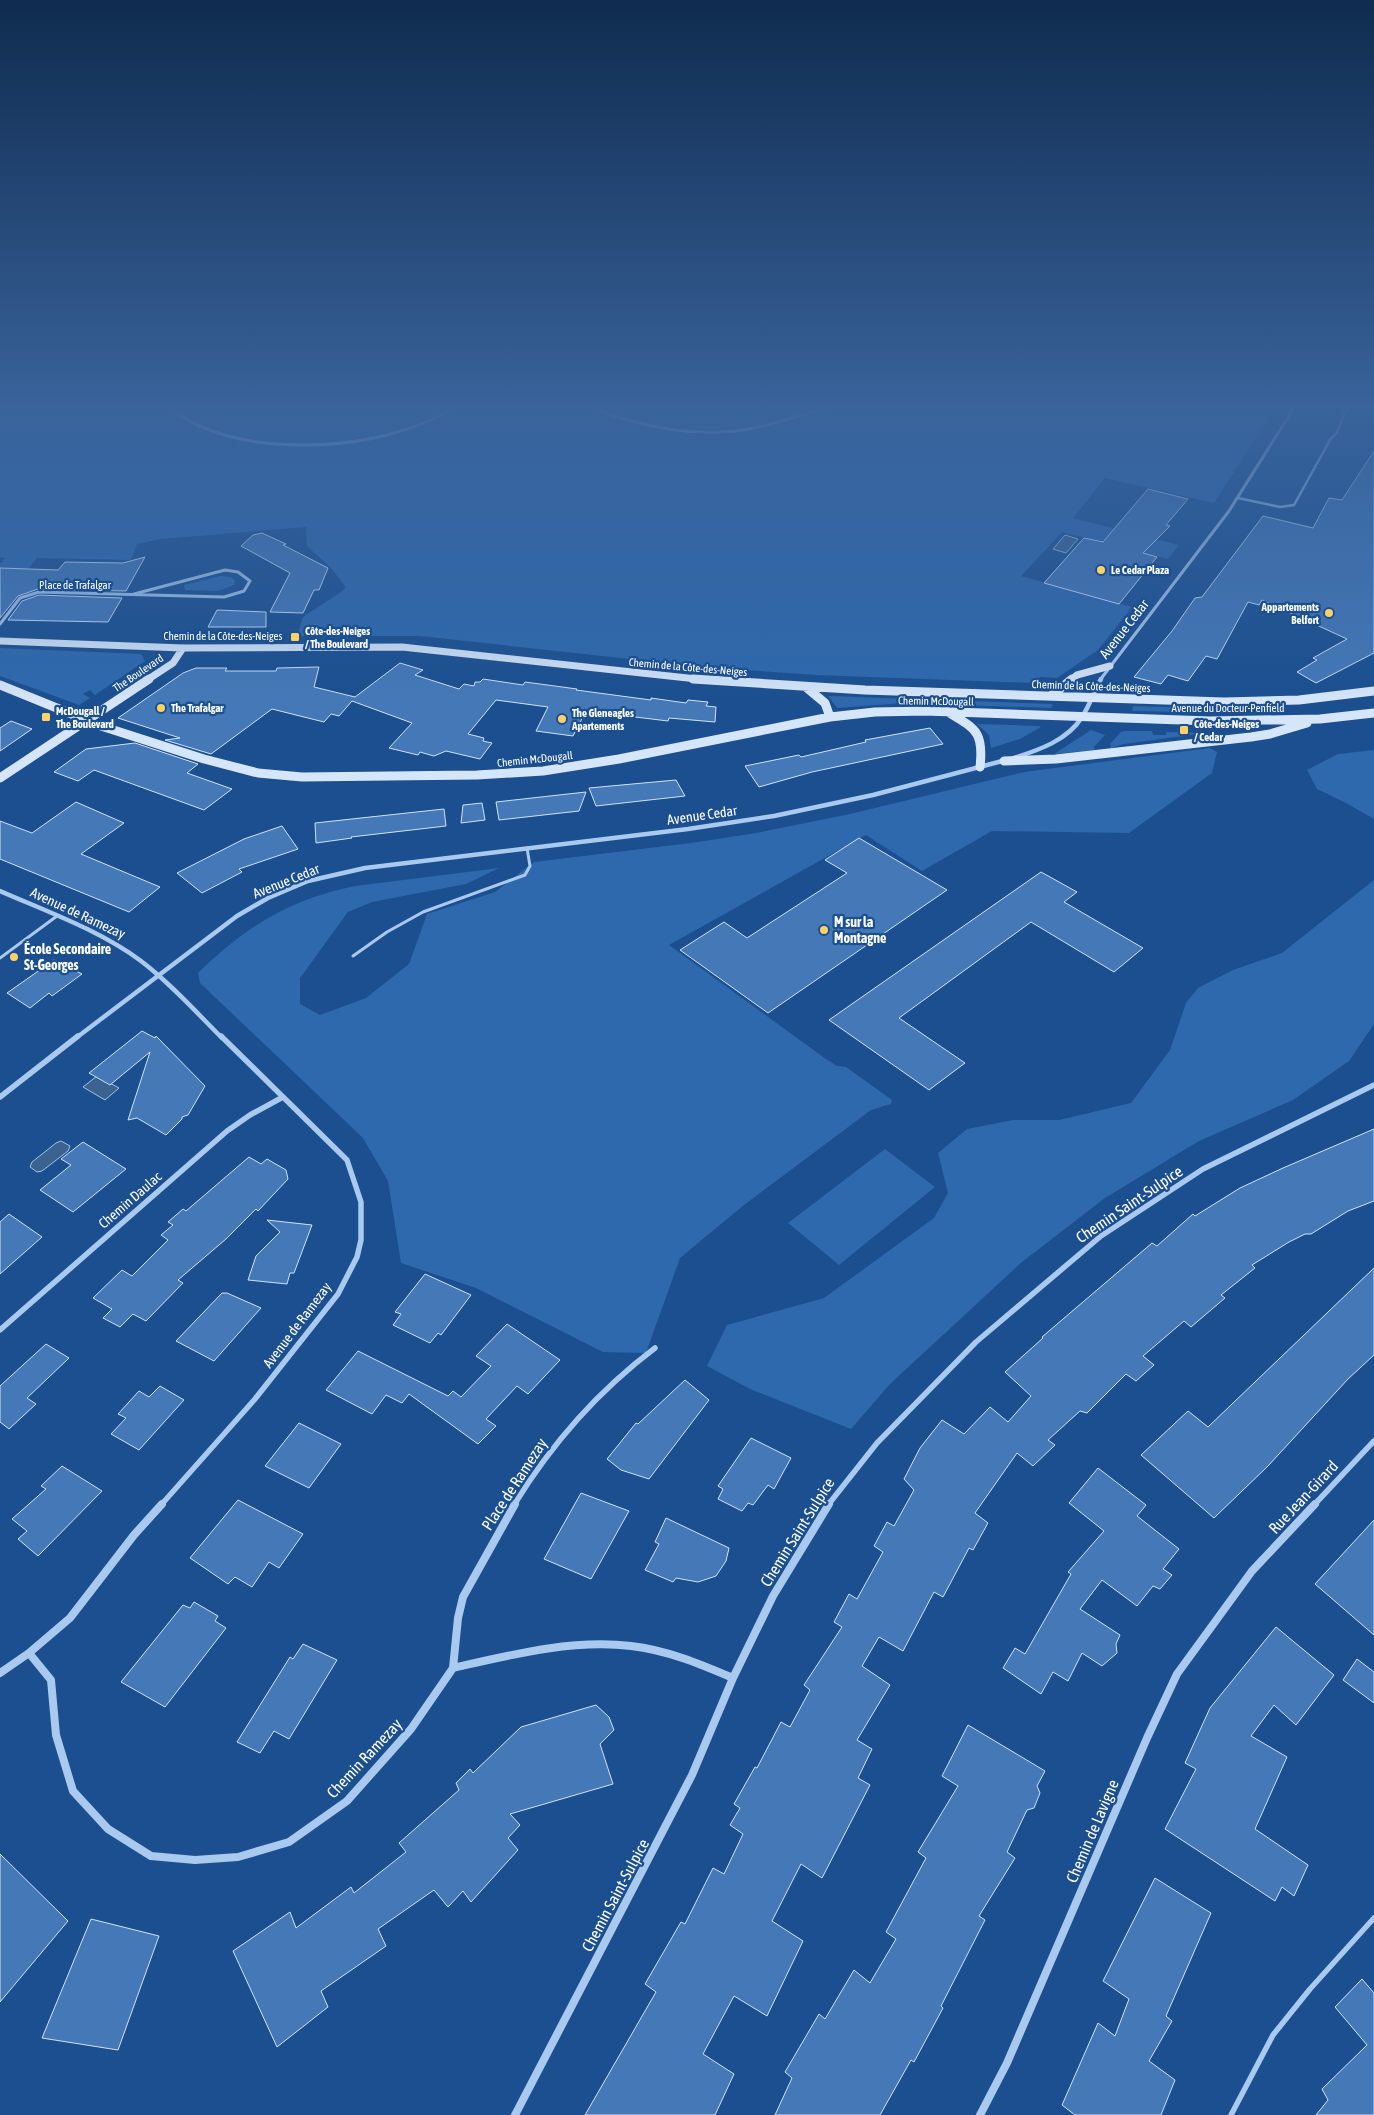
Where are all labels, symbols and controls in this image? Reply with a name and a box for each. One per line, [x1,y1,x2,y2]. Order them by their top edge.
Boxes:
marker: Le Cedar Plaza [1095,564,1107,576]
place label: Le Cedar Plaza [1111,564,1169,576]
street label: Place de Trafalgar [39,579,112,591]
street label: Avenue Cedar [1096,596,1153,662]
place label: Appartements Belfort [1261,601,1320,626]
marker: Appartements Belfort [1323,607,1335,619]
place label: Côte-des-Neiges / The Boulevard [305,625,370,650]
street label: Chemin de la Côte-des-Neiges [164,630,283,642]
marker: Côte-des-Neiges / The Boulevard [289,631,301,643]
street label: The Boulevard [111,652,165,694]
street label: Chemin de la Côte-des-Neiges [628,656,748,678]
street label: Chemin de la Côte-des-Neiges [1031,678,1151,694]
street label: Chemin McDougall [898,694,974,708]
marker: The Trafalgar [155,702,167,714]
place label: The Trafalgar [171,702,224,714]
street label: Avenue du Docteur-Penfield [1172,702,1284,714]
place label: McDougall / The Boulevard [56,705,114,730]
place label: The Gleneagles Apartements [571,707,634,732]
marker: McDougall / The Boulevard [40,711,52,723]
marker: The Gleneagles Apartements [556,713,568,725]
place label: Côte-des-Neiges / Cedar [1194,718,1259,743]
marker: Côte-des-Neiges / Cedar [1178,724,1190,736]
street label: Chemin McDougall [497,749,574,769]
street label: Avenue Cedar [666,802,739,828]
street label: Avenue Cedar [250,860,322,902]
street label: Avenue de Ramezay [28,884,128,942]
place label: M sur la Montagne [834,914,886,946]
marker: M sur la Montagne [818,924,830,936]
place label: École Secondaire St-Georges [24,941,111,973]
marker: École Secondaire St-Georges [8,951,20,963]
street label: Chemin Saint-Sulpice [1072,1162,1186,1247]
street label: Chemin Daulac [95,1168,165,1232]
street label: Avenue de Ramezay [260,1279,334,1371]
street label: Place de Ramezay [478,1434,551,1534]
street label: Rue Jean-Girard [1265,1457,1341,1537]
street label: Chemin Saint-Sulpice [756,1474,839,1590]
street label: Chemin Ramezay [323,1714,406,1802]
street label: Chemin de Lavigne [1062,1777,1123,1886]
street label: Chemin Saint-Sulpice [578,1836,653,1955]

